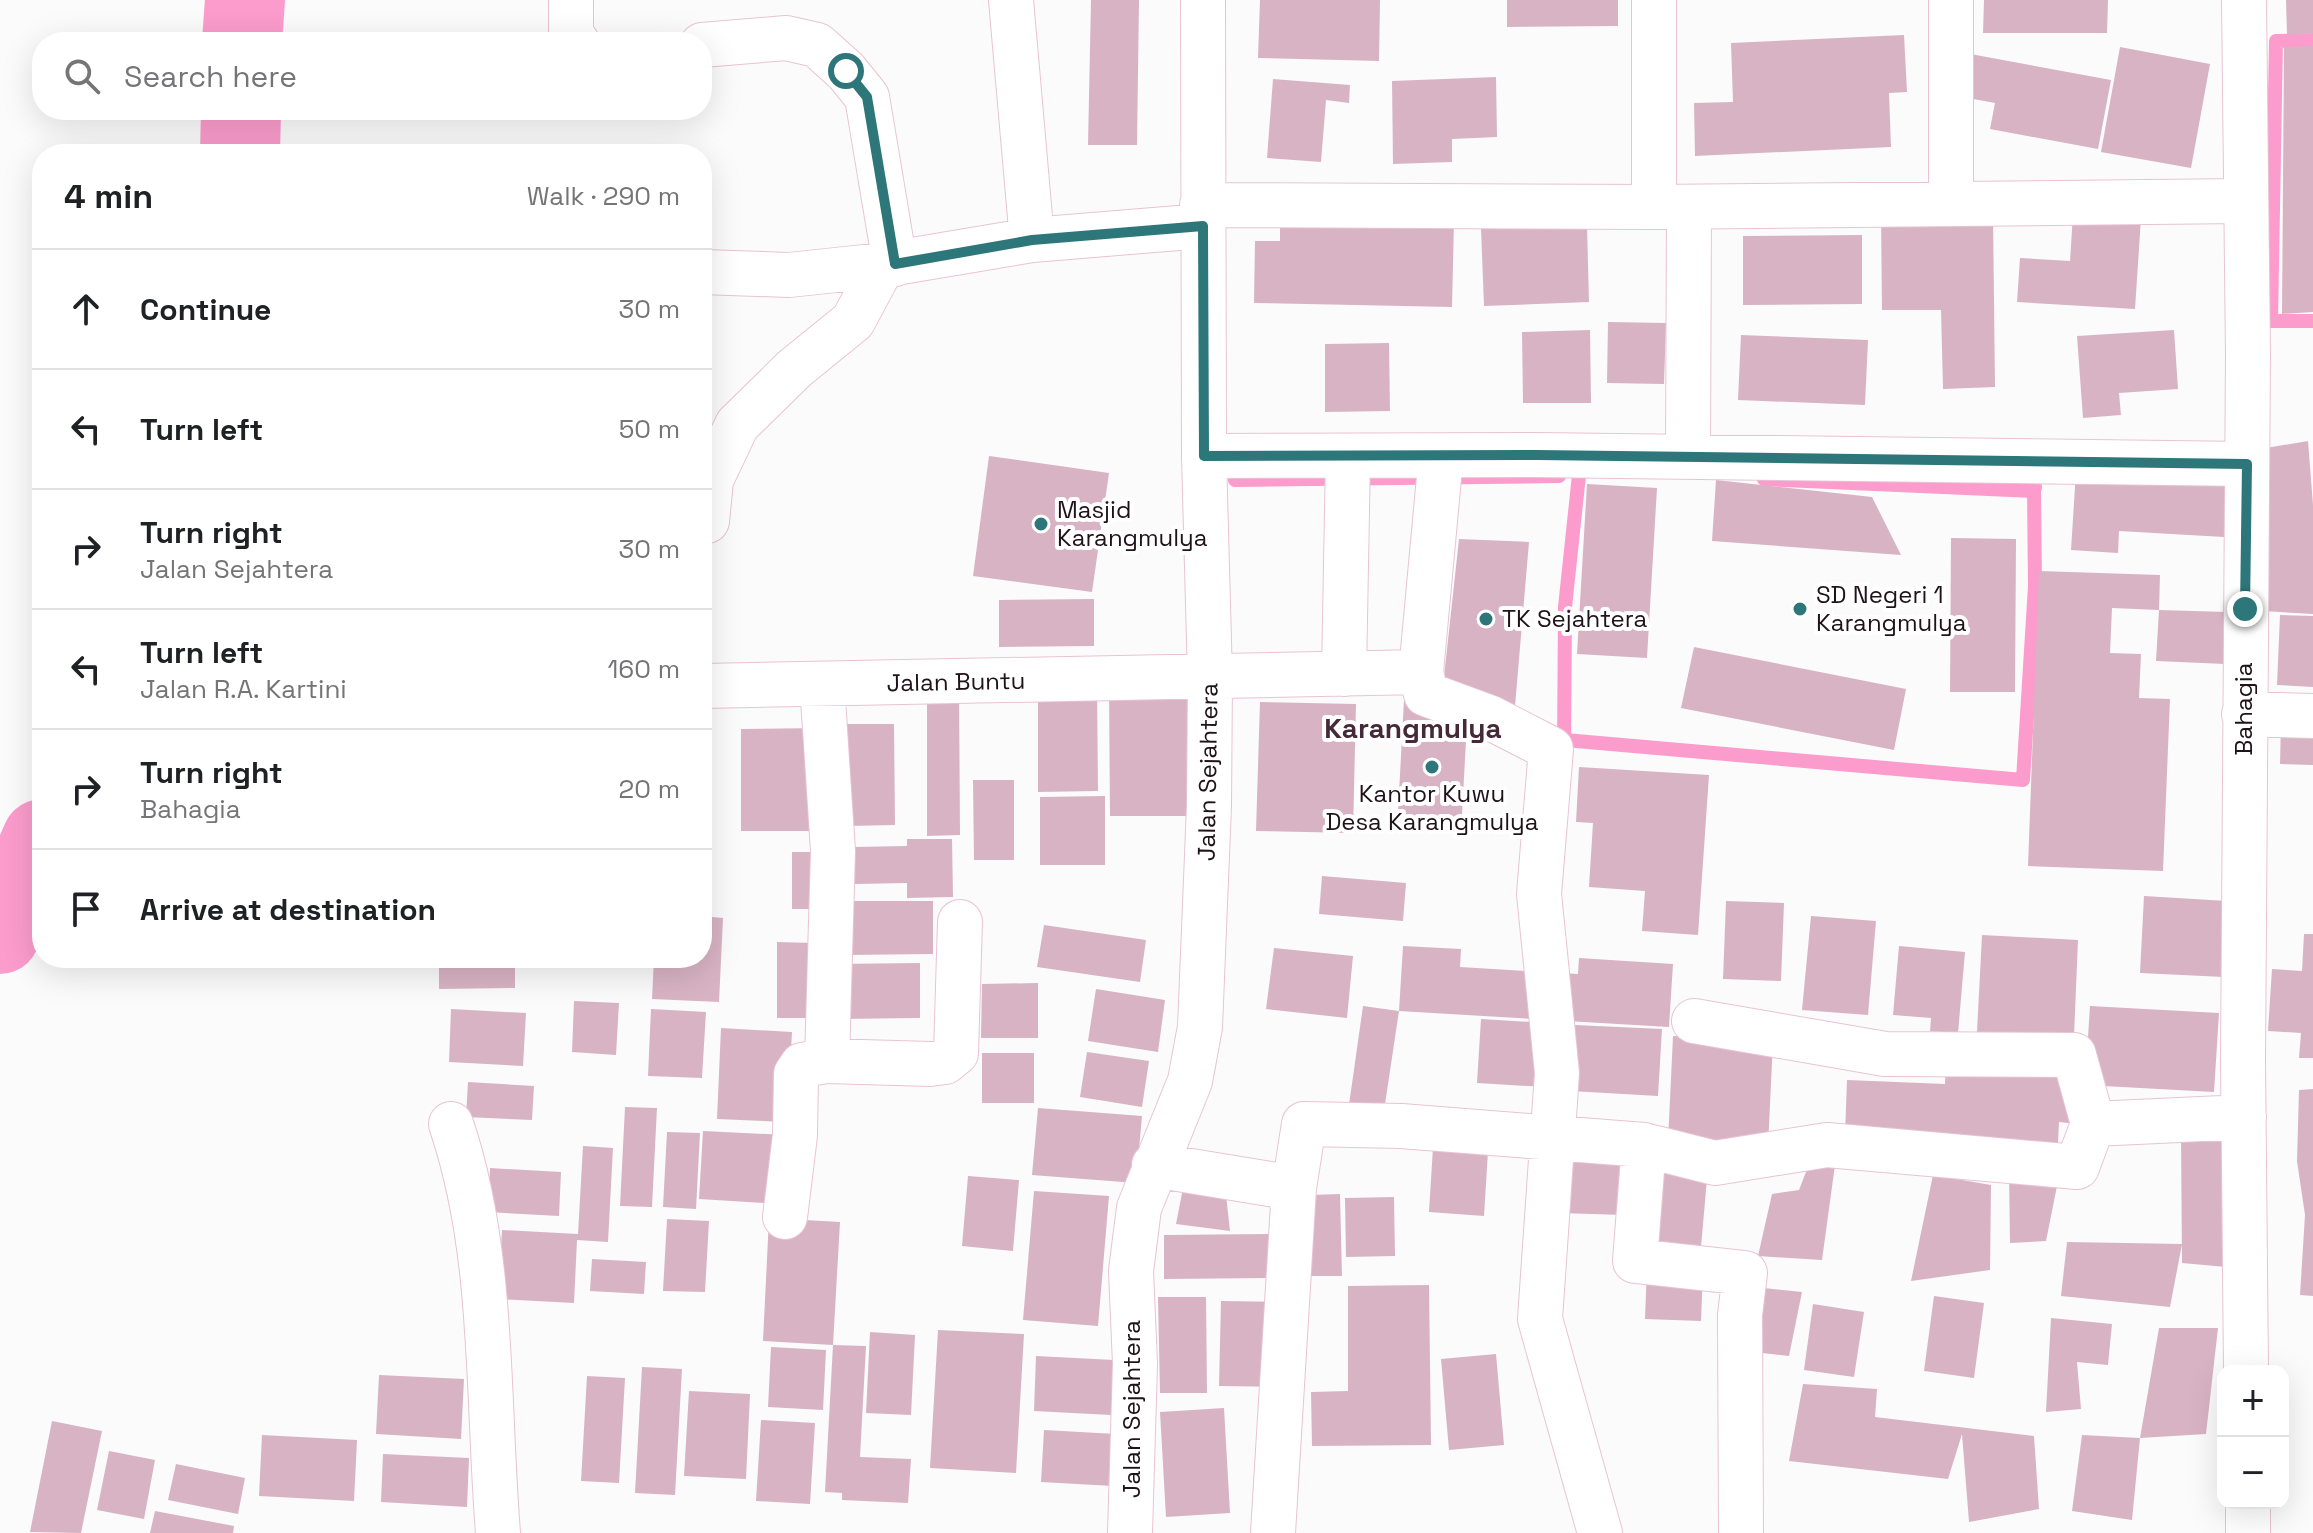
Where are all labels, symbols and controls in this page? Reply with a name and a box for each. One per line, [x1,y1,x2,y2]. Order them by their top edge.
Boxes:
search box [32,32,712,120]
route start [828,53,864,89]
icon: search [60,54,104,98]
text: Search here [124,57,297,96]
text: 4 min [64,175,153,218]
text: Walk · 290 m [527,179,680,213]
icon: ahead [64,287,108,331]
text: Continue [140,290,271,329]
text: 30 m [619,292,680,326]
icon: left [64,407,108,451]
text: Turn left [140,410,263,449]
text: 50 m [619,412,680,446]
place label: Masjid Karangmulya [1057,494,1208,553]
text: Turn right [140,513,283,552]
marker: Masjid Karangmulya [1032,515,1050,533]
icon: right [64,527,108,571]
text: 30 m [619,532,680,566]
text: Jalan Sejahtera [140,552,333,586]
place label: SD Negeri 1 Karangmulya [1816,579,1967,638]
route end [2227,591,2263,627]
marker: SD Negeri 1 Karangmulya [1791,600,1809,618]
place label: TK Sejahtera [1502,603,1647,634]
marker: TK Sejahtera [1477,610,1495,628]
text: Turn left [140,633,263,672]
icon: left [64,647,108,691]
text: 160 m [608,652,680,686]
street label: Bahagia [2228,662,2259,755]
street label: Jalan Buntu [886,665,1026,698]
text: Jalan R.A. Kartini [140,672,347,706]
street label: Jalan Sejahtera [1190,682,1225,861]
district label: Karangmulya [1324,710,1502,746]
text: Turn right [140,753,283,792]
marker: Kantor Kuwu Desa Karangmulya [1423,758,1441,776]
icon: right [64,767,108,811]
text: 20 m [619,772,680,806]
place label: Kantor Kuwu Desa Karangmulya [1325,778,1539,837]
text: Bahagia [140,792,241,826]
icon: arrive [64,887,108,931]
text: Arrive at destination [140,890,436,929]
street label: Jalan Sejahtera [1116,1320,1147,1498]
map controls [2217,1365,2289,1509]
button: + [2217,1365,2289,1437]
button: − [2217,1437,2289,1509]

